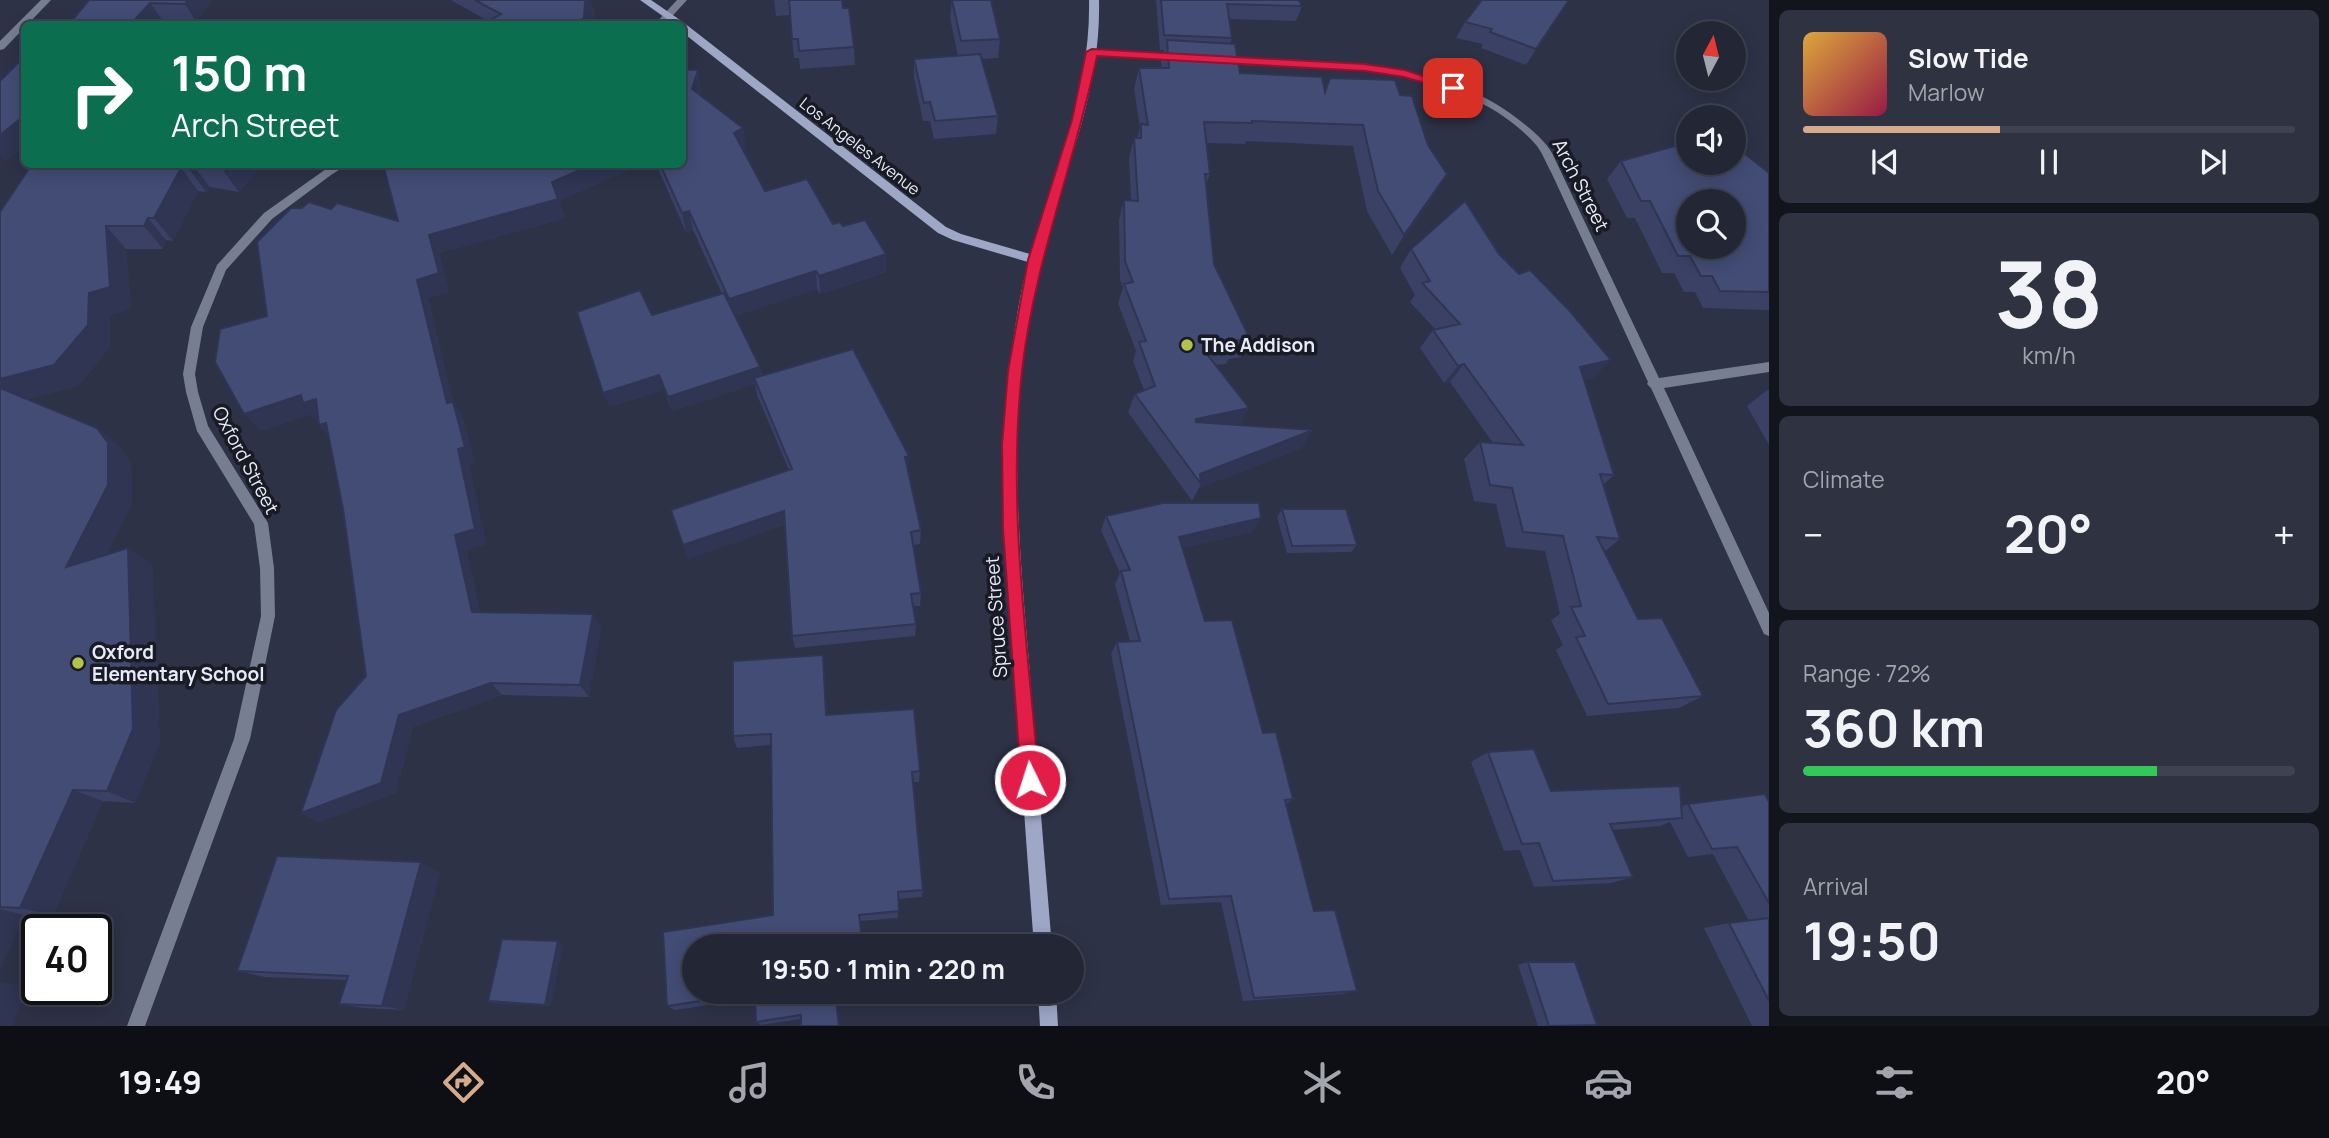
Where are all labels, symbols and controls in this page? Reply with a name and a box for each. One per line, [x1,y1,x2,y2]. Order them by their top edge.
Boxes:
north arrow [1676,21,1746,91]
map controls [1676,21,1746,259]
text: 150 m [171,39,307,106]
text: Slow Tide [1908,40,2029,76]
icon: right [56,49,147,140]
pin [1423,58,1483,118]
icon: arrive [1434,69,1472,107]
text: Marlow [1908,76,1985,108]
street label: Los Angeles Avenue [795,92,925,200]
text: Arch Street [171,103,340,147]
button: sound [1676,105,1746,175]
street label: Arch Street [1547,134,1615,236]
icon: previous [1866,143,1904,181]
icon: pause [2030,143,2068,181]
icon: next [2194,143,2232,181]
button: search [1676,189,1746,259]
text: 38 [1995,231,2103,355]
place label: The Addison [1201,332,1315,358]
marker: The Addison [1179,337,1195,353]
text: km/h [2022,339,2076,371]
street label: Oxford Street [207,402,285,518]
text: Climate [1803,463,1885,495]
text: 20° [2004,498,2093,569]
text: − [1803,508,1824,560]
text: + [2273,508,2295,560]
street label: Spruce Street [979,555,1013,679]
place label: Oxford Elementary School [92,639,265,687]
marker: Oxford Elementary School [70,655,86,671]
text: Range · 72% [1803,657,1931,689]
text: 360 km [1803,692,1985,763]
position arrow [993,743,1067,817]
text: Arrival [1803,870,1869,902]
text: 19:50 [1803,905,1941,976]
speed limit sign: 40 [21,914,112,1005]
text: 19:50 · 1 min · 220 m [761,951,1005,987]
icon: directions [439,1058,488,1107]
icon: music [725,1058,774,1107]
icon: phone [1011,1058,1060,1107]
icon: climate [1298,1058,1347,1107]
icon: car [1584,1058,1633,1107]
icon: filters [1870,1058,1919,1107]
text: 19:49 [119,1060,202,1104]
text: 20° [2156,1060,2210,1104]

